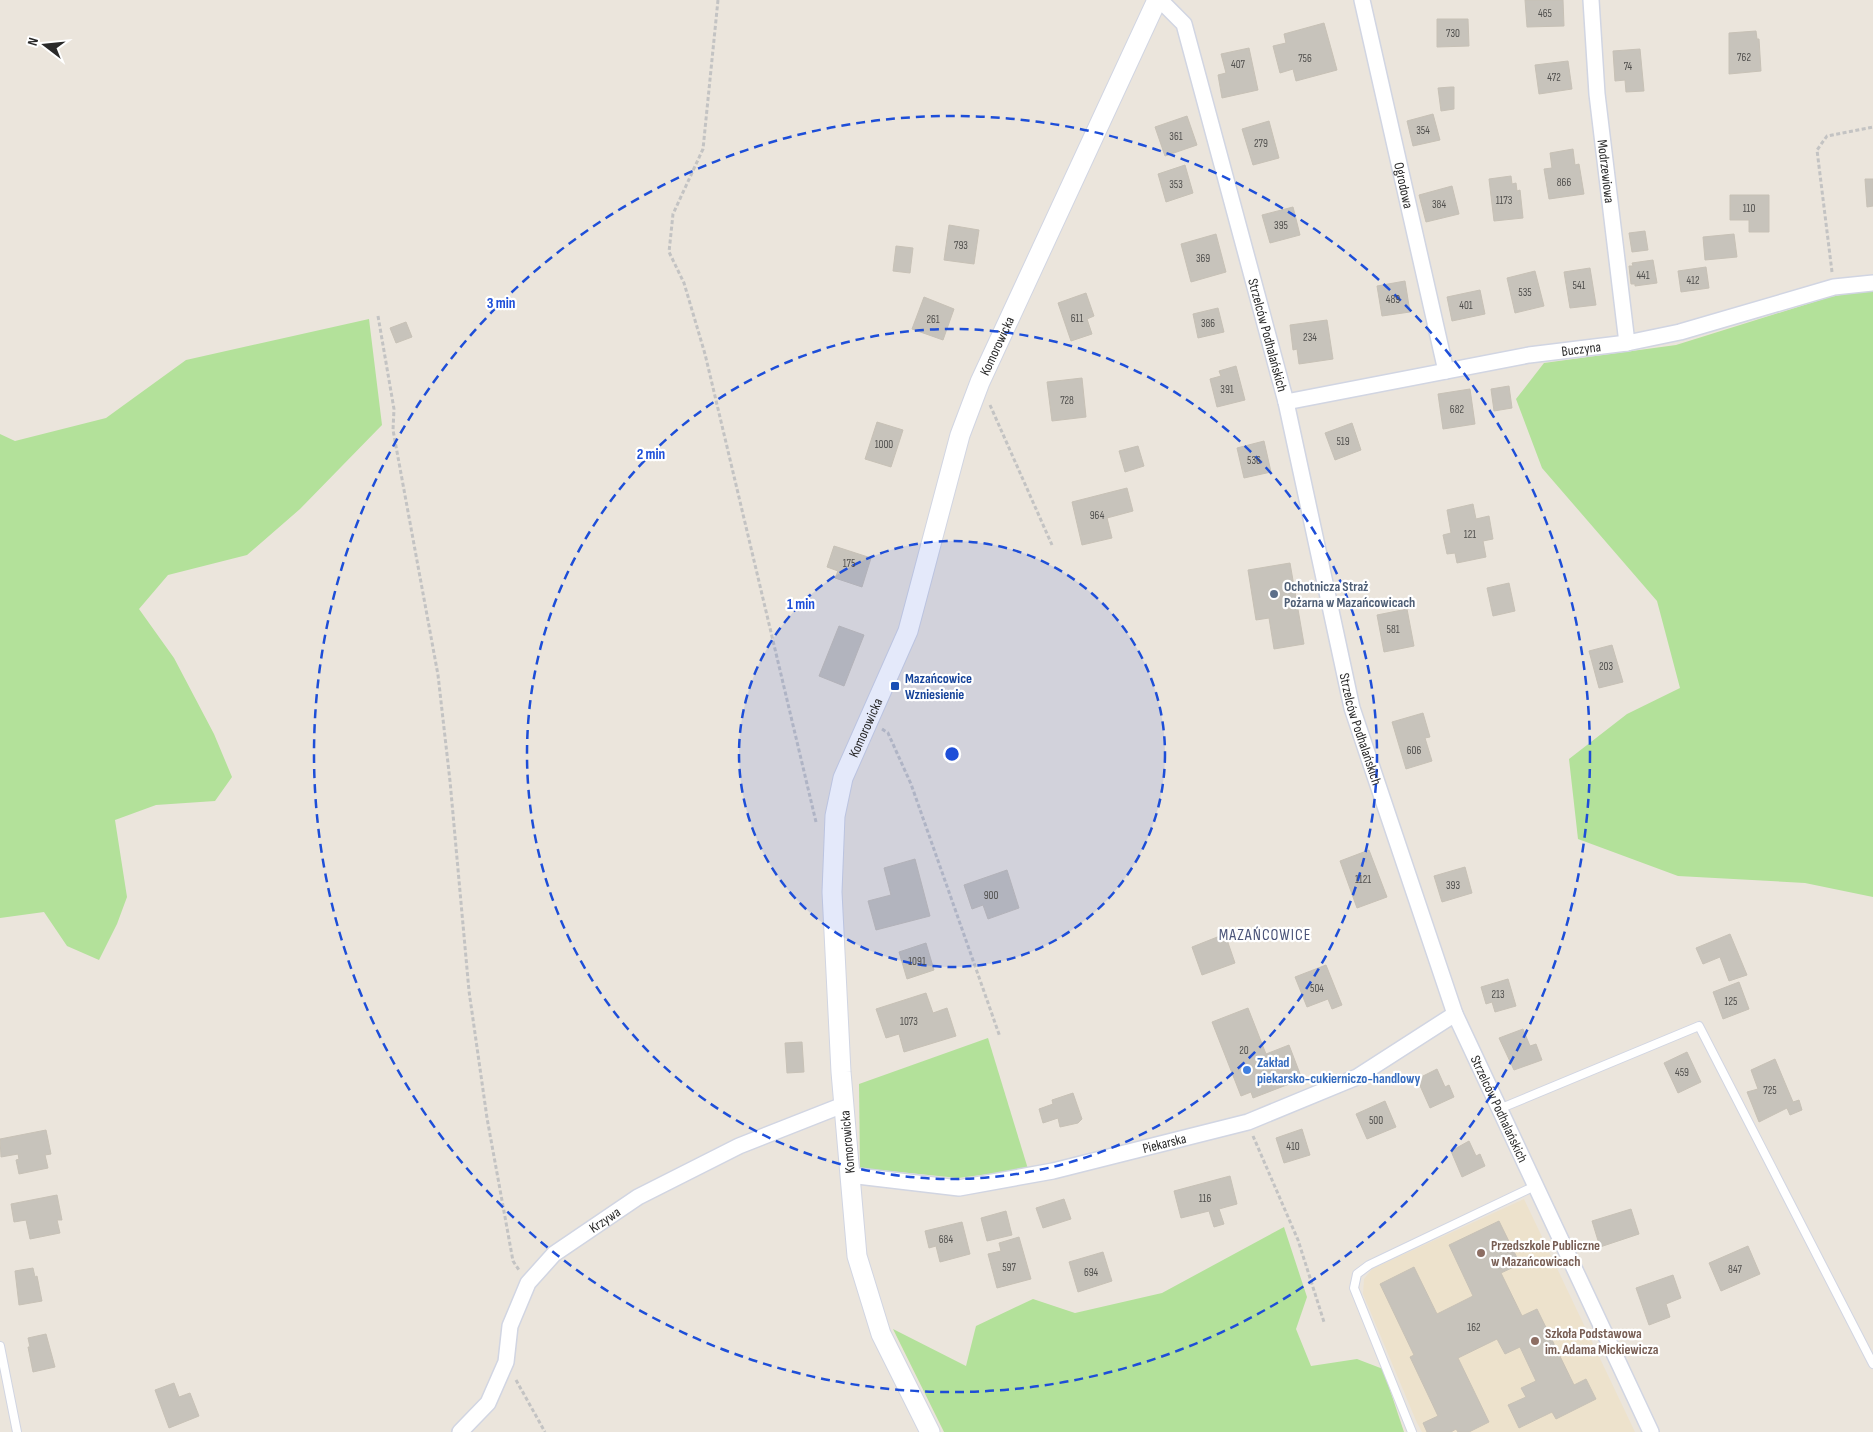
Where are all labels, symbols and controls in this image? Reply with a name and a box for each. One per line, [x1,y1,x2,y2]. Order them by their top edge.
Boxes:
house number: 465 [1538,7,1552,20]
north arrow [20,20,70,70]
house number: 730 [1446,27,1460,40]
text: N [24,36,42,47]
house number: 762 [1737,51,1751,64]
house number: 756 [1298,52,1312,65]
house number: 407 [1231,58,1246,71]
house number: 74 [1624,60,1633,73]
house number: 472 [1547,71,1561,84]
house number: 354 [1416,124,1430,137]
house number: 361 [1169,130,1183,143]
house number: 279 [1254,137,1268,150]
street label: Modrzewiowa [1594,139,1618,204]
street label: Ogrodowa [1390,161,1417,210]
house number: 866 [1557,176,1571,189]
house number: 353 [1169,178,1183,191]
house number: 1173 [1496,194,1513,207]
house number: 384 [1432,198,1447,211]
house number: 110 [1743,202,1755,215]
house number: 395 [1274,219,1288,232]
house number: 793 [954,239,968,252]
house number: 369 [1196,252,1210,265]
house number: 441 [1636,269,1650,282]
house number: 412 [1686,274,1700,287]
street label: Strzelców Podhalańskich [1244,277,1291,393]
house number: 541 [1573,279,1586,292]
house number: 535 [1518,286,1532,299]
house number: 489 [1386,293,1400,306]
text: 3 min [487,294,515,313]
house number: 401 [1459,299,1473,312]
house number: 611 [1071,312,1083,325]
house number: 261 [926,313,940,326]
street label: Komorowicka [976,314,1018,378]
house number: 386 [1201,317,1215,330]
house number: 234 [1303,331,1317,344]
street label: Buczyna [1561,338,1602,360]
house number: 391 [1220,383,1234,396]
house number: 728 [1060,394,1074,407]
house number: 682 [1450,403,1465,416]
house number: 519 [1336,435,1350,448]
house number: 1000 [875,438,893,451]
text: 2 min [637,445,665,464]
house number: 536 [1247,454,1261,467]
house number: 964 [1090,509,1105,522]
house number: 121 [1464,528,1476,541]
house number: 175 [843,557,855,570]
place label: Ochotnicza Straż Pożarna w Mazańcowicach [1284,578,1415,611]
marker: Ochotnicza Straż Pożarna w Mazańcowicach [1268,588,1280,600]
text: 1 min [787,595,815,614]
house number: 581 [1386,623,1400,636]
house number: 203 [1599,660,1613,673]
place label: Mazańcowice Wzniesienie [905,670,972,703]
street label: Strzelców Podhalańskich [1336,671,1385,787]
marker: Mazańcowice Wzniesienie [889,680,901,692]
street label: Komorowicka [845,696,886,760]
house number: 606 [1407,744,1421,757]
centre of rings [943,745,961,763]
house number: 1121 [1355,873,1371,886]
house number: 393 [1446,879,1460,892]
house number: 900 [984,889,998,902]
district label: MAZAŃCOWICE [1219,926,1311,945]
house number: 1091 [908,955,926,968]
house number: 504 [1310,982,1324,995]
house number: 213 [1491,988,1505,1001]
house number: 125 [1725,995,1737,1008]
house number: 1073 [900,1015,918,1028]
house number: 20 [1239,1044,1249,1057]
street label: Strzelców Podhalańskich [1467,1053,1531,1165]
place label: Zakład piekarsko-cukierniczo-handlowy [1257,1054,1421,1087]
marker: Zakład piekarsko-cukierniczo-handlowy [1241,1064,1253,1076]
house number: 459 [1675,1066,1689,1079]
house number: 725 [1763,1084,1777,1097]
street label: Komorowicka [836,1110,859,1174]
house number: 500 [1369,1114,1383,1127]
street label: Piekarska [1141,1130,1188,1157]
house number: 410 [1286,1140,1300,1153]
house number: 116 [1199,1192,1211,1205]
street label: Krzywa [586,1204,624,1237]
house number: 684 [939,1233,954,1246]
place label: Przedszkole Publiczne w Mazańcowicach [1491,1237,1600,1270]
marker: Przedszkole Publiczne w Mazańcowicach [1475,1247,1487,1259]
house number: 597 [1002,1261,1016,1274]
house number: 847 [1728,1263,1743,1276]
house number: 694 [1084,1266,1099,1279]
house number: 162 [1467,1321,1481,1334]
place label: Szkoła Podstawowa im. Adama Mickiewicza [1545,1325,1659,1358]
marker: Szkoła Podstawowa im. Adama Mickiewicza [1529,1335,1541,1347]

